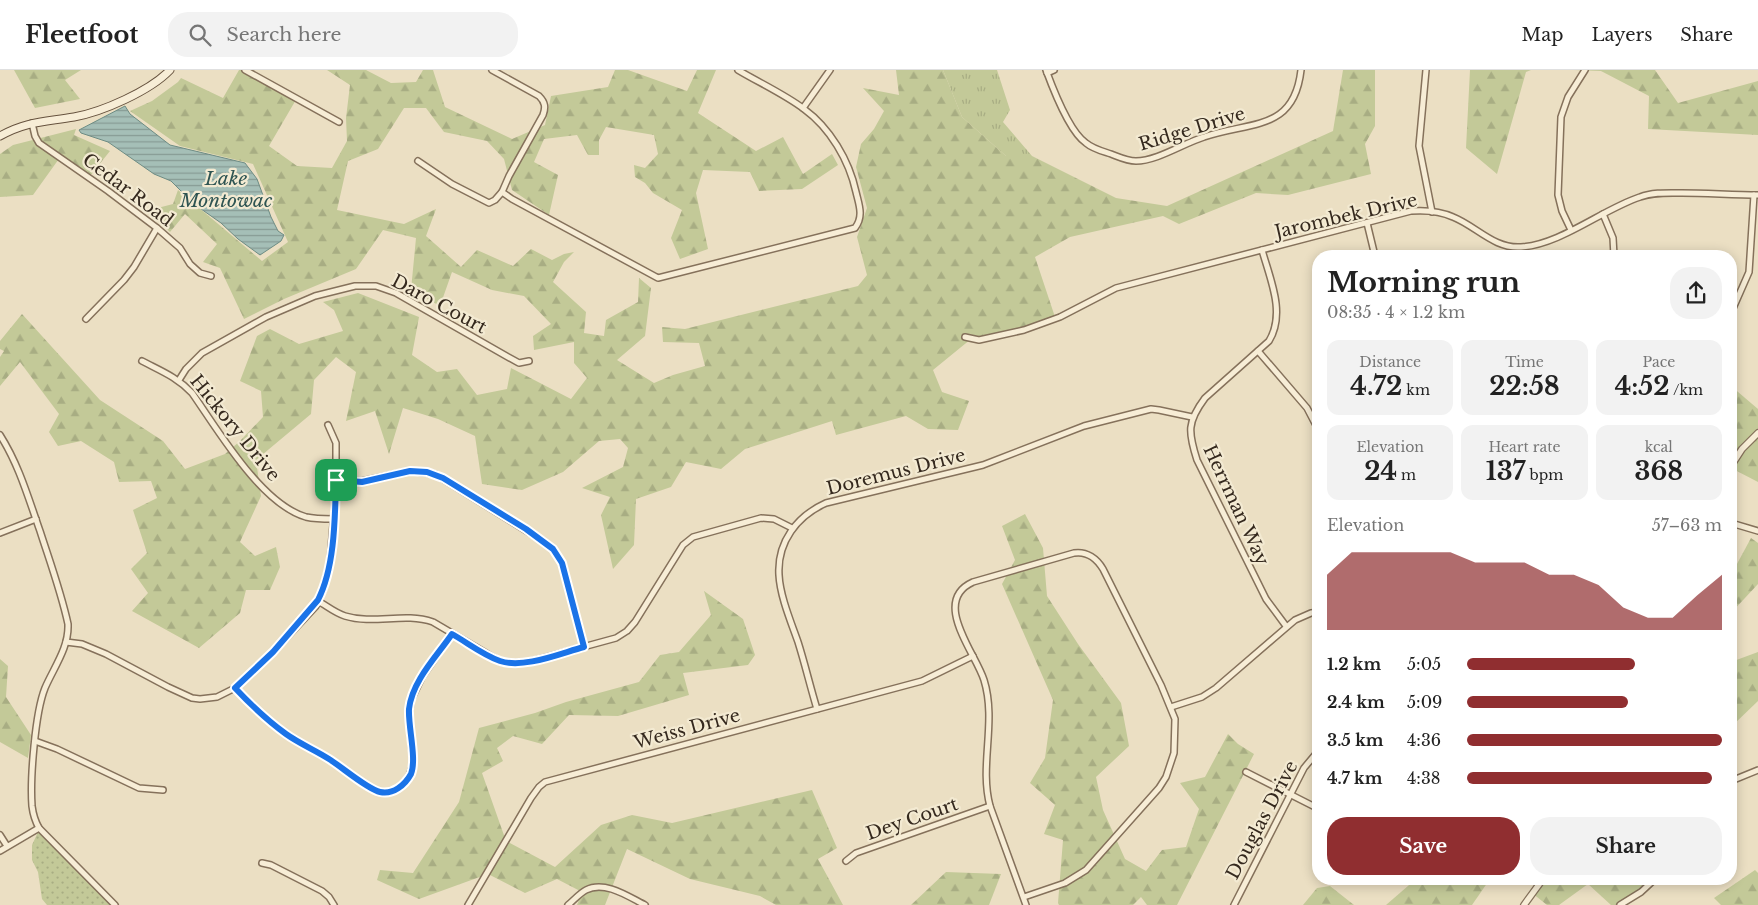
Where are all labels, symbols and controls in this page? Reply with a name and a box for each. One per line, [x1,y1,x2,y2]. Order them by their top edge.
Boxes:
search box [168,12,518,57]
text: Fleetfoot [25,20,138,49]
icon: search [186,21,214,49]
text: Search here [226,23,341,46]
text: Map [1522,24,1563,46]
text: Layers [1591,24,1652,46]
text: Share [1680,24,1733,46]
street label: Ridge Drive [1136,102,1248,156]
street label: Cedar Road [78,149,178,231]
water label: Lake Montowac [179,167,273,212]
street label: Jarombek Drive [1271,189,1419,244]
text: Morning run [1327,265,1520,300]
button: share [1670,267,1722,319]
street label: Daro Court [388,270,491,338]
text: 08:35 · 4 × 1.2 km [1327,302,1465,322]
text: Distance [1359,353,1421,371]
text: Time [1505,353,1544,371]
text: Pace [1642,353,1675,371]
street label: Hickory Drive [185,370,285,486]
text: 4.72 [1350,371,1402,402]
text: 22:58 [1489,371,1560,402]
text: 4:52 [1615,371,1669,402]
text: km [1402,381,1430,399]
text: /km [1669,381,1703,399]
text: Elevation [1356,438,1424,456]
text: Heart rate [1488,438,1561,456]
text: kcal [1645,438,1673,456]
street label: Herrman Way [1198,441,1274,569]
street label: Doremus Drive [824,444,968,500]
text: 24 [1364,456,1397,487]
text: 137 [1486,456,1526,487]
text: 368 [1635,456,1683,487]
pin [315,459,357,501]
icon: arrive [322,466,350,494]
text: m [1397,466,1416,484]
text: bpm [1526,466,1563,484]
text: Elevation [1327,515,1404,535]
text: 57–63 m [1652,515,1722,535]
text: 1.2 km [1327,654,1381,674]
text: 5:05 [1407,654,1441,674]
text: 2.4 km [1327,692,1385,712]
text: 5:09 [1407,692,1442,712]
street label: Weiss Drive [630,704,743,754]
text: 3.5 km [1327,730,1383,750]
text: 4:36 [1407,730,1441,750]
street label: Douglas Drive [1222,757,1302,883]
text: 4.7 km [1327,768,1382,788]
text: 4:38 [1407,768,1440,788]
street label: Dey Court [863,793,961,845]
button: Save [1327,817,1520,875]
button: Share [1530,817,1722,875]

